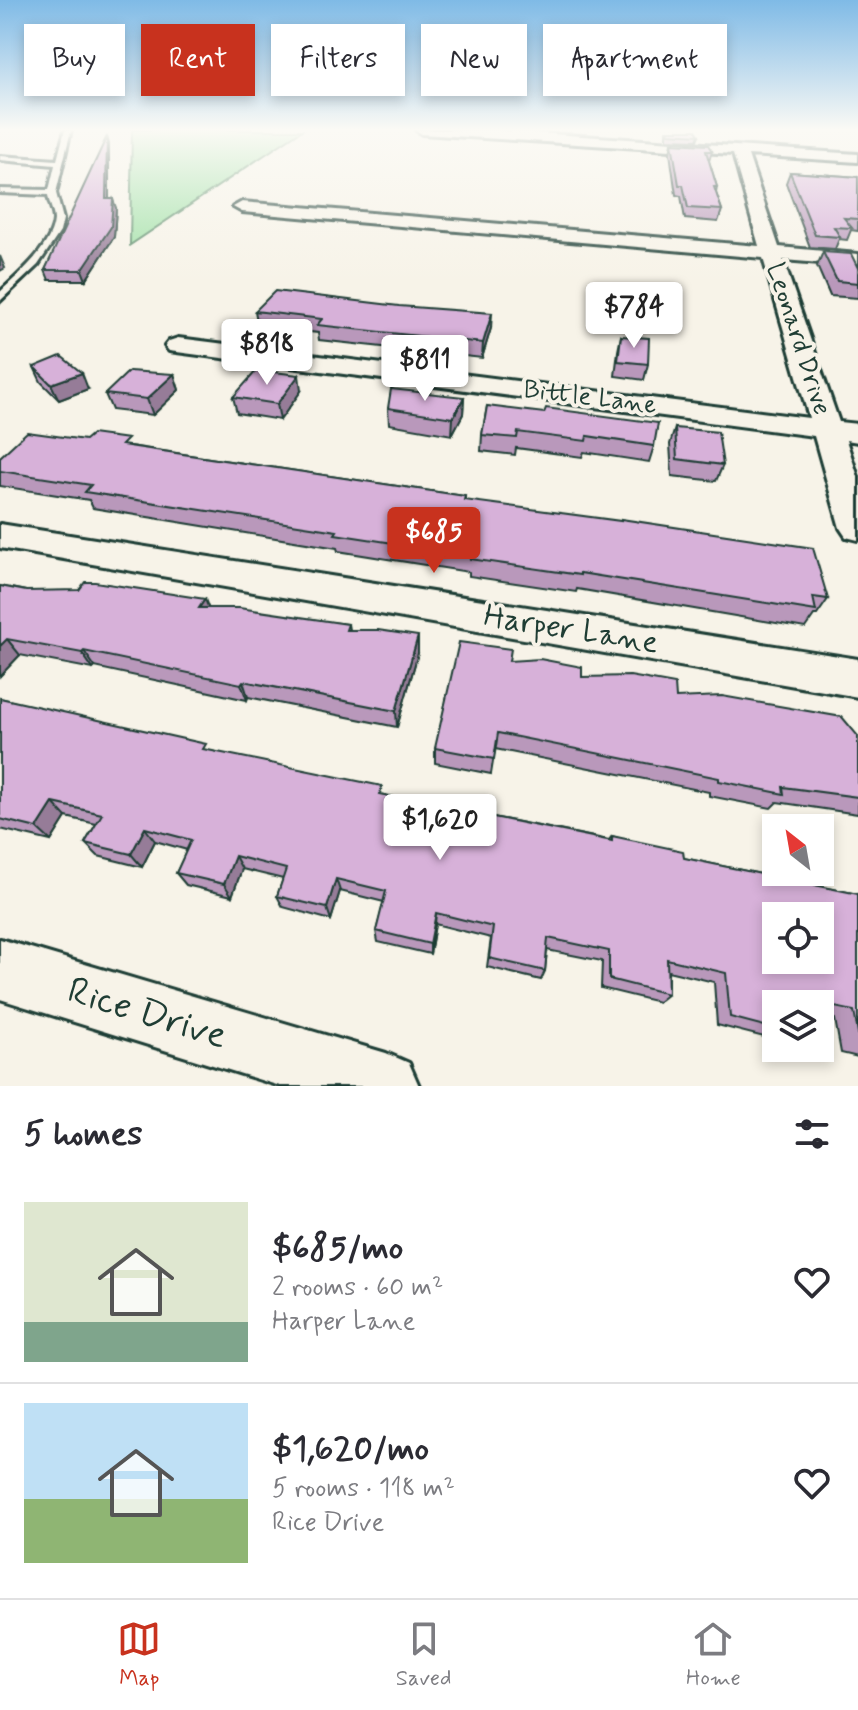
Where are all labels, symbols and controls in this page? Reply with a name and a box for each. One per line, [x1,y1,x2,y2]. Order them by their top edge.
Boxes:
chip: Buy [24,24,125,96]
chip: Rent [141,24,255,96]
chip: Filters [271,24,405,96]
chip: New [421,24,527,96]
chip: Apartment [543,24,727,96]
street label: Leonard Drive [757,259,839,419]
pin: $784 [587,282,681,350]
text: $784 [604,291,664,325]
pin: $818 [220,319,314,387]
text: $818 [239,328,295,362]
pin: $811 [378,335,472,403]
text: $811 [399,344,451,378]
street label: Bittle Lane [521,373,659,423]
pin: $685 [387,507,481,575]
text: $685 [405,516,463,550]
street label: Harper Lane [481,595,661,665]
pin: $1,620 [375,794,505,862]
text: $1,620 [402,803,478,837]
north arrow [762,814,834,886]
map controls [762,814,834,1062]
button: locate [762,902,834,974]
street label: Rice Drive [61,967,233,1061]
button: layers [762,990,834,1062]
text: 5 homes [24,1112,142,1157]
icon: filters [790,1112,834,1156]
text: $685/mo [272,1226,403,1271]
icon: home [88,1234,184,1330]
icon: heart [790,1260,834,1304]
text: 2 rooms · 60 m² [272,1271,443,1305]
text: Harper Lane [272,1305,415,1339]
text: $1,620/mo [272,1427,429,1472]
icon: home [88,1435,184,1531]
icon: heart [790,1461,834,1505]
text: 5 rooms · 118 m² [272,1472,455,1506]
text: Rice Drive [272,1506,384,1540]
tab: Map [117,1617,161,1693]
tab: Saved [396,1617,451,1693]
tab: Home [686,1617,741,1693]

